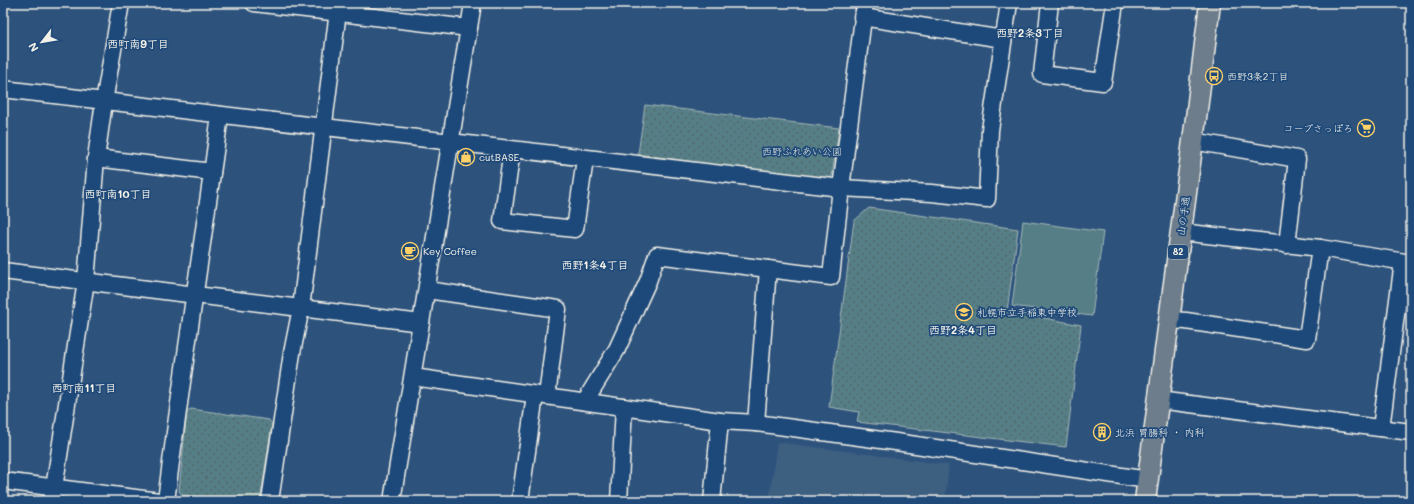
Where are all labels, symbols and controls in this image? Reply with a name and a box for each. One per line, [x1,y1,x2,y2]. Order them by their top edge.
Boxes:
north arrow [22,22,62,62]
district label: 西野2条3丁目 [996,25,1064,40]
district label: 西町南9丁目 [107,36,169,51]
text: N [24,40,42,55]
bus stop icon: 西野3条2丁目 [1204,66,1224,86]
place label: 西野3条2丁目 [1227,69,1288,83]
supermarket icon: コープさっぽろ [1356,118,1376,138]
place label: コープさっぽろ [1283,121,1353,135]
park label: 西野ふれあい公園 [762,144,842,158]
shop icon: cutBASE [456,147,476,167]
place label: cutBASE [479,150,520,164]
district label: 西町南10丁目 [85,186,151,201]
street label: 山の手通 [1173,195,1193,237]
cafe icon: Key Coffee [400,241,420,261]
place label: Key Coffee [423,244,477,258]
road number: 82 [1168,245,1188,259]
district label: 西野1条4丁目 [562,257,628,272]
school or university icon: 札幌市立手稲東中学校 [954,302,974,322]
place label: 札幌市立手稲東中学校 [977,305,1077,319]
district label: 西野2条4丁目 [929,322,997,337]
district label: 西町南11丁目 [52,380,116,395]
building icon: 北浜 胃腸科 ・ 内科 [1092,422,1112,442]
place label: 北浜 胃腸科 ・ 内科 [1115,425,1205,439]

